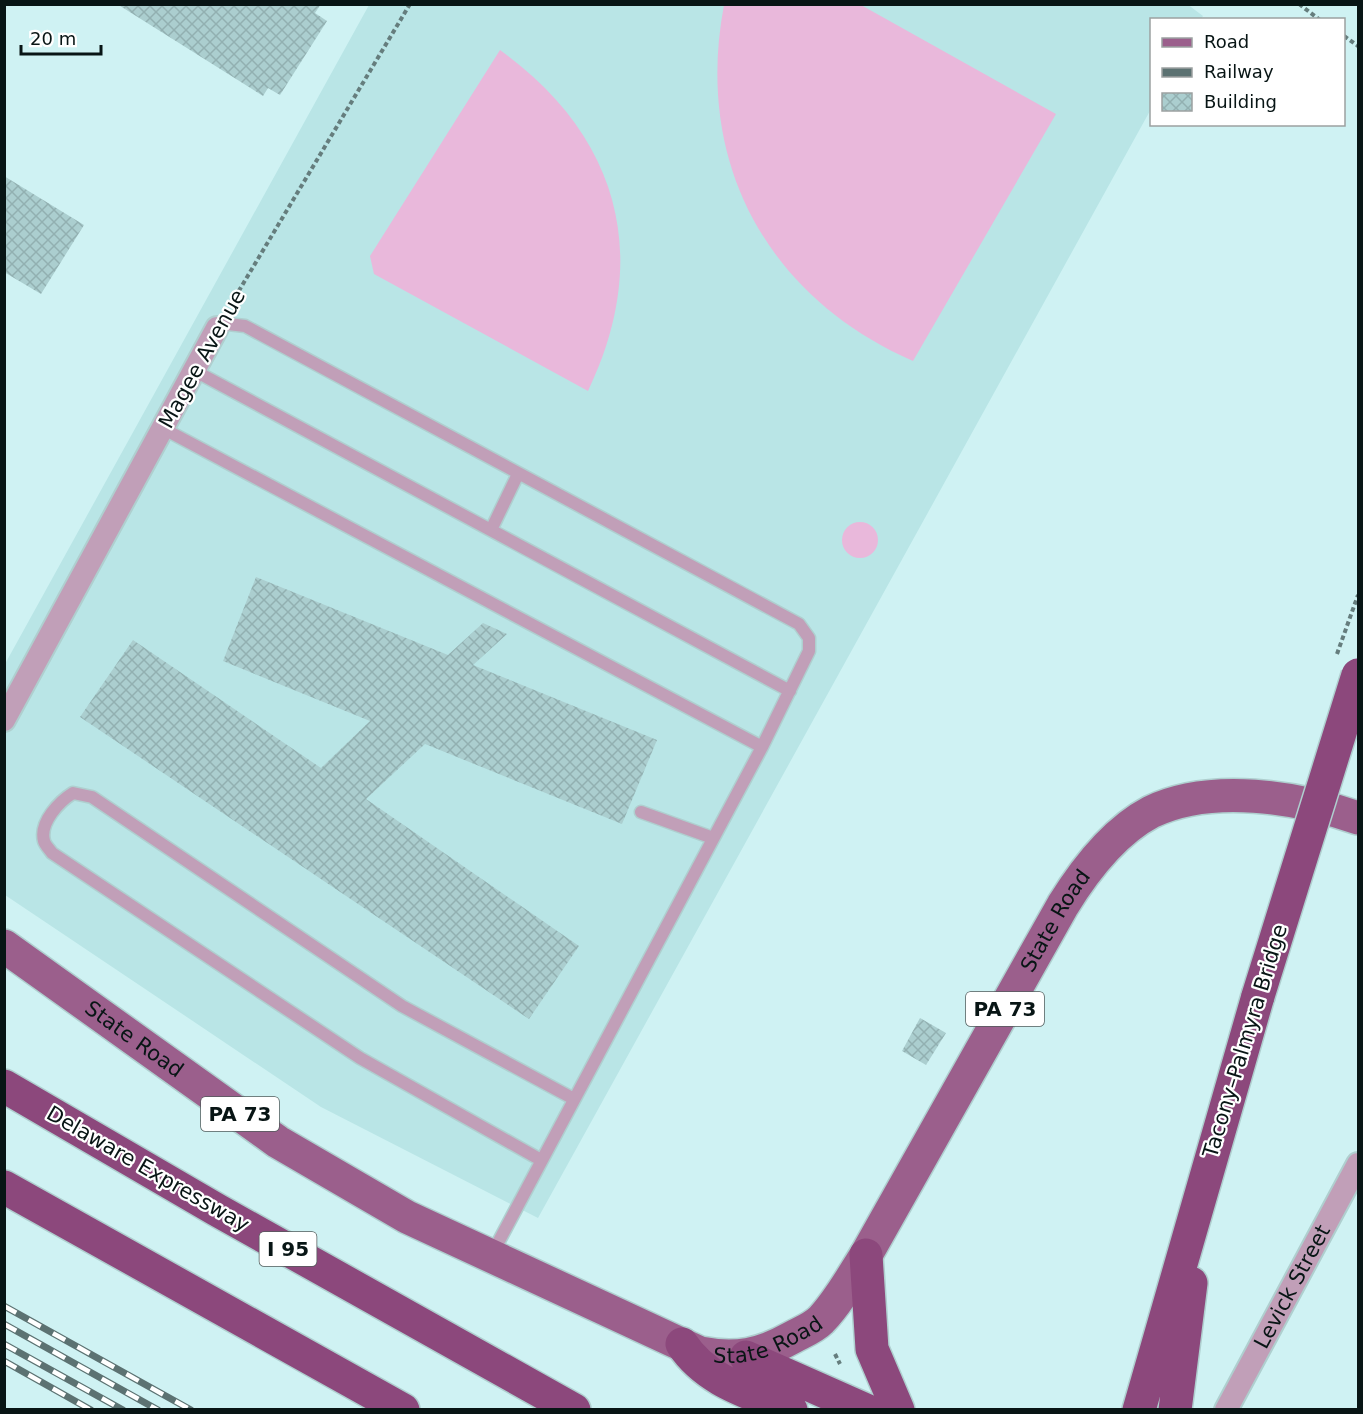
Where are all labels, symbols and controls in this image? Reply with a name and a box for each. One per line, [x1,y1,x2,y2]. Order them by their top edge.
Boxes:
scale bar [21,18,100,56]
legend [1150,18,1345,126]
text: 20 m [30,28,76,49]
text: Road [1204,31,1249,52]
text: Railway [1204,61,1274,82]
text: Building [1204,91,1277,112]
street label: Magee Avenue [154,285,250,433]
street label: State Road [1016,865,1095,976]
street label: Tacony–Palmyra Bridge [1198,921,1292,1162]
road number: PA 73 [966,992,1044,1026]
street label: State Road [80,996,188,1082]
road number: PA 73 [201,1097,279,1131]
street label: Delaware Expressway [42,1101,254,1237]
street label: Levick Street [1249,1221,1335,1353]
road number: I 95 [260,1232,316,1266]
street label: State Road [712,1311,827,1368]

